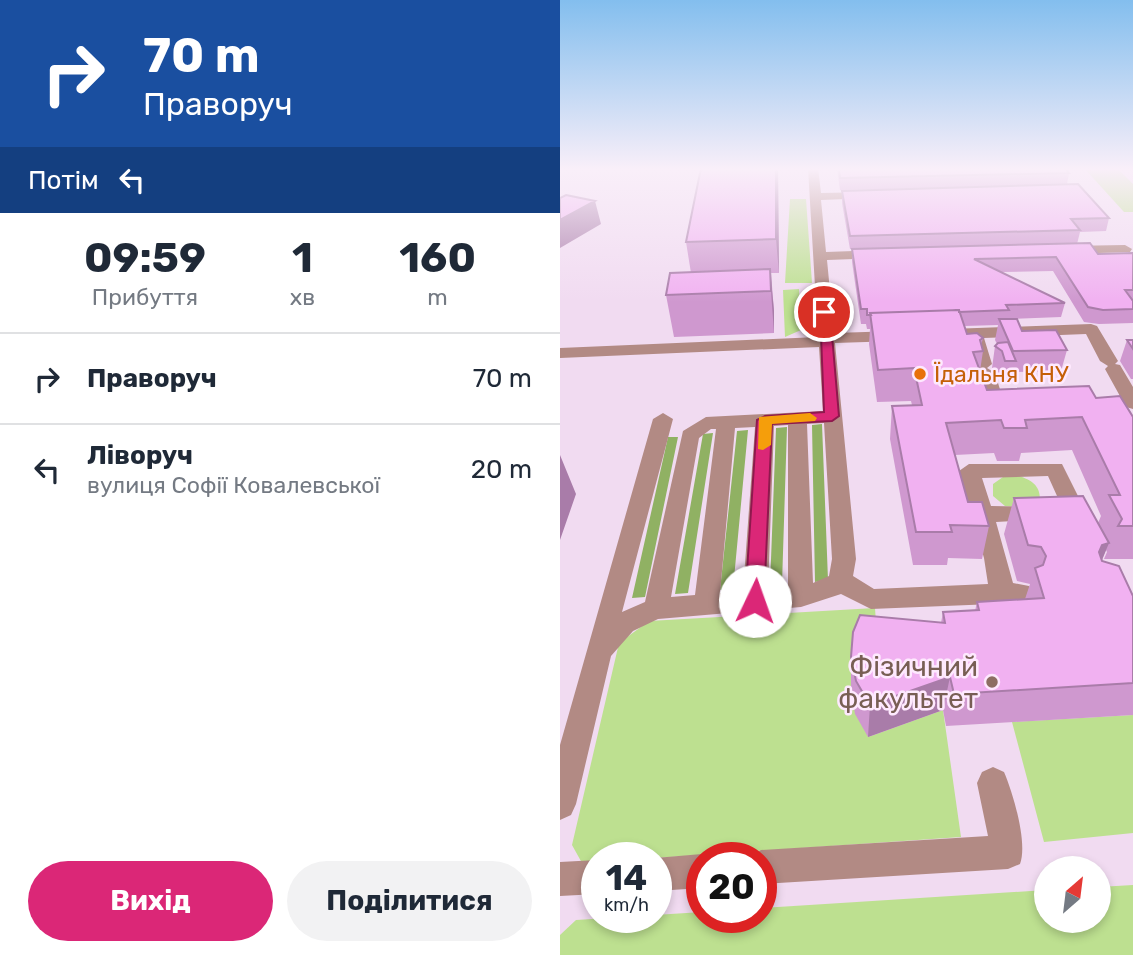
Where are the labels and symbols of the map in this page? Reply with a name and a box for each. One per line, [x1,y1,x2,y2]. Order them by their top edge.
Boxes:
pin [794,282,854,342]
place label: Їдальня КНУ [934,360,1069,388]
marker: Їдальня КНУ [912,366,928,382]
position arrow [718,564,792,638]
place label: Фізичний факультет [838,650,978,715]
marker: Фізичний факультет [984,674,1000,690]
speed limit sign: 20 [686,842,777,933]
north arrow [1034,856,1111,933]

